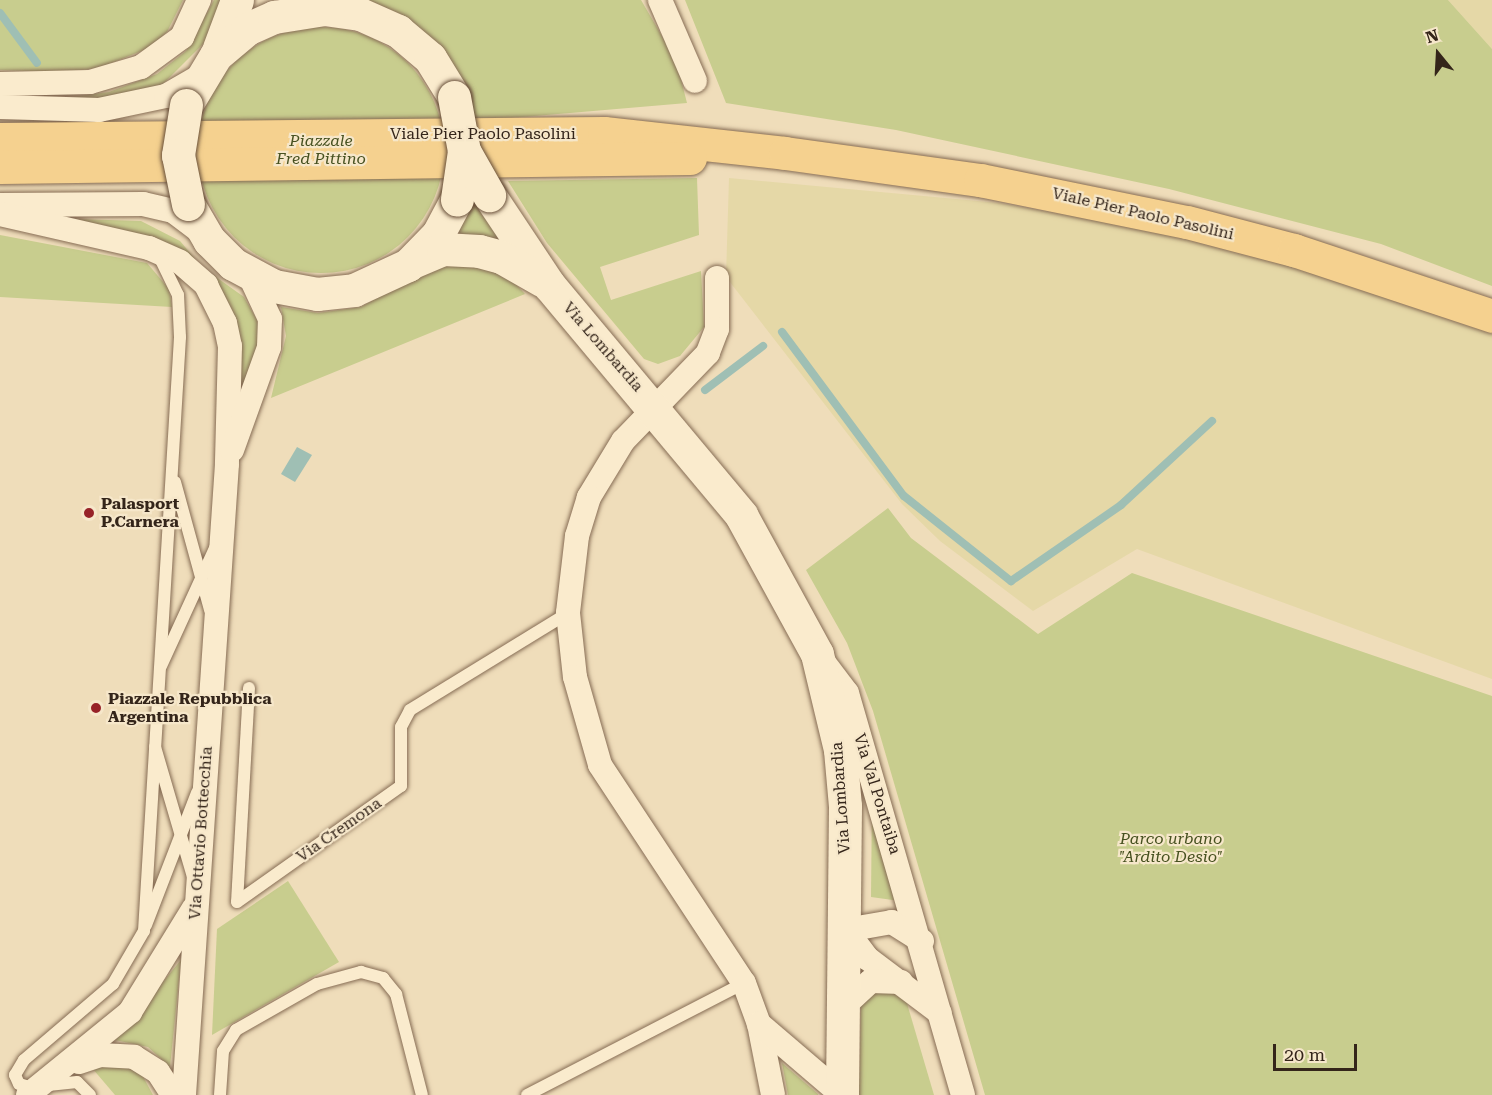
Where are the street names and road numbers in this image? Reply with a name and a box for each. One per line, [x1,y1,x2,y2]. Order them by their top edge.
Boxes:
street label: Viale Pier Paolo Pasolini [390,124,576,144]
street label: Viale Pier Paolo Pasolini [1050,184,1236,244]
street label: Via Lombardia [559,298,647,396]
street label: Via Val Pontaiba [849,731,905,857]
street label: Via Lombardia [828,741,854,855]
street label: Via Ottavio Bottecchia [185,746,217,920]
street label: Via Cremona [293,794,385,866]

